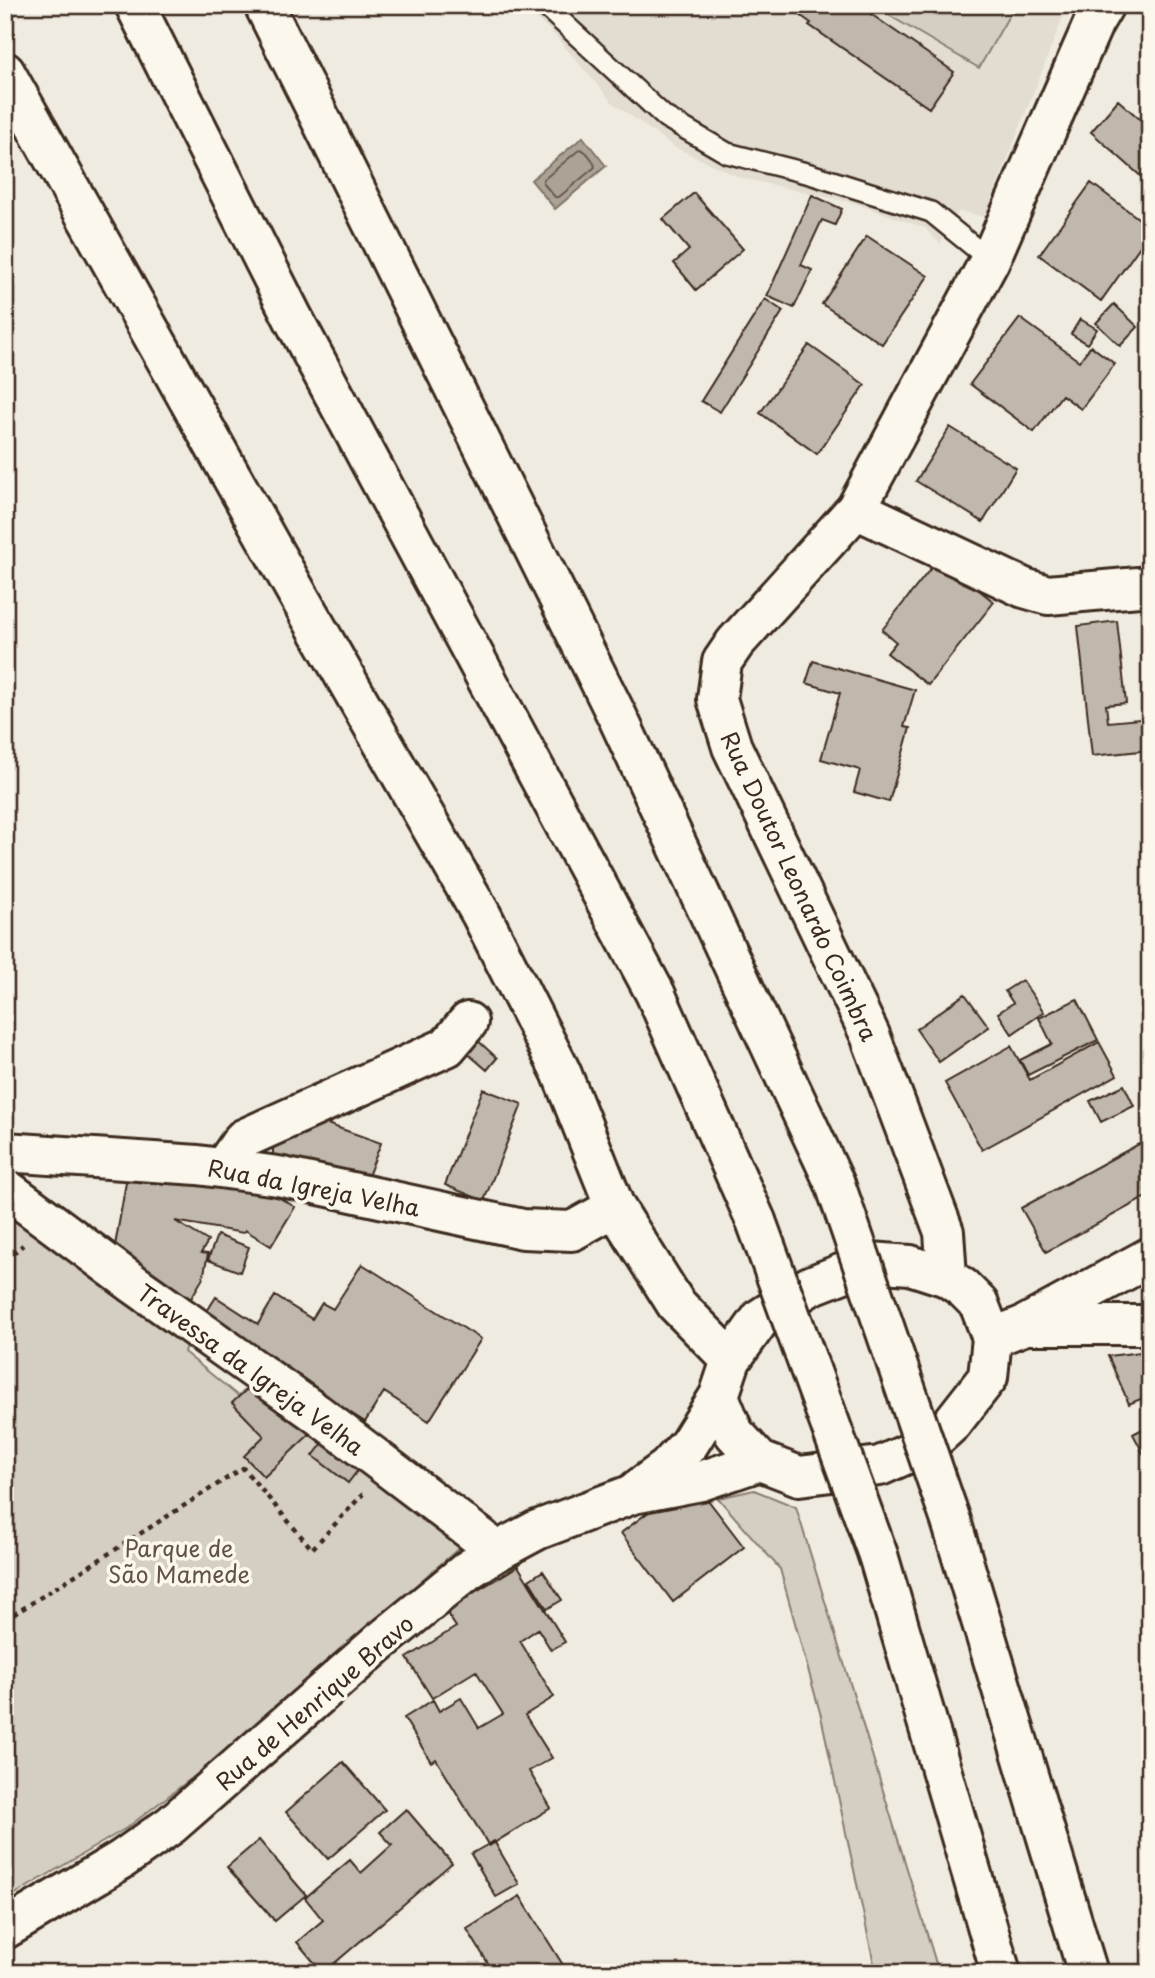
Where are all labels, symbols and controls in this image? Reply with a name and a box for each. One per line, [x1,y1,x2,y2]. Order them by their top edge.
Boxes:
street label: Rua Doutor Leonardo Coimbra [713,725,887,1047]
street label: Rua da Igreja Velha [205,1149,424,1225]
street label: Travessa da Igreja Velha [130,1275,372,1464]
park label: Parque de São Mamede [108,1530,250,1591]
street label: Rua de Henrique Bravo [207,1606,421,1798]

